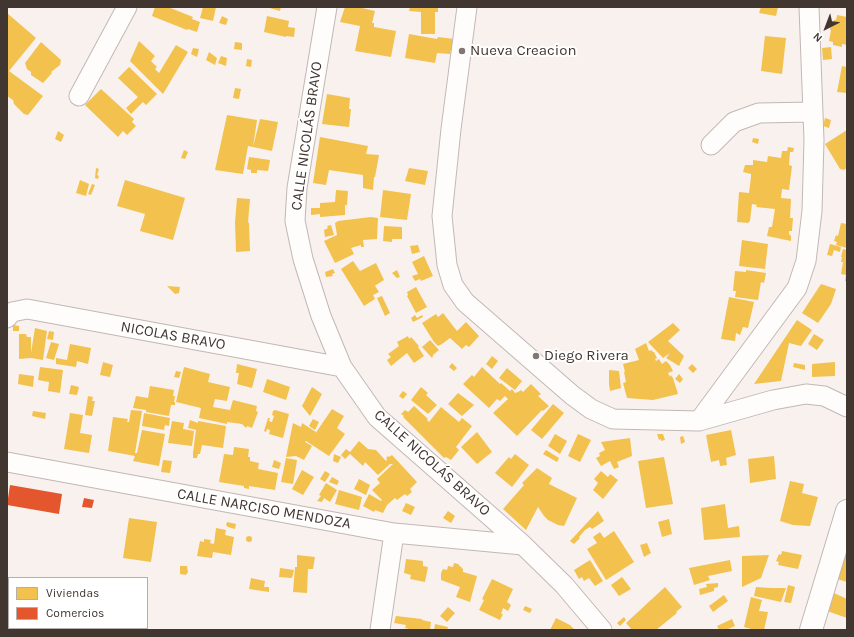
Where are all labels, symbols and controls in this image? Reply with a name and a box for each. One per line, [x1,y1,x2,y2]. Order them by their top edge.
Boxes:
north arrow [806,8,846,48]
text: N [810,30,825,45]
place label: Nueva Creacion [470,42,576,60]
marker: Nueva Creacion [457,46,467,56]
street label: CALLE NICOLÁS BRAVO [288,60,326,212]
street label: NICOLAS BRAVO [119,318,227,354]
place label: Diego Rivera [544,347,629,365]
marker: Diego Rivera [531,351,541,361]
street label: CALLE NICOLÁS BRAVO [370,406,494,520]
street label: CALLE NARCISO MENDOZA [176,485,352,533]
legend [8,577,148,629]
text: Viviendas [46,586,99,600]
text: Comercios [46,606,104,620]

